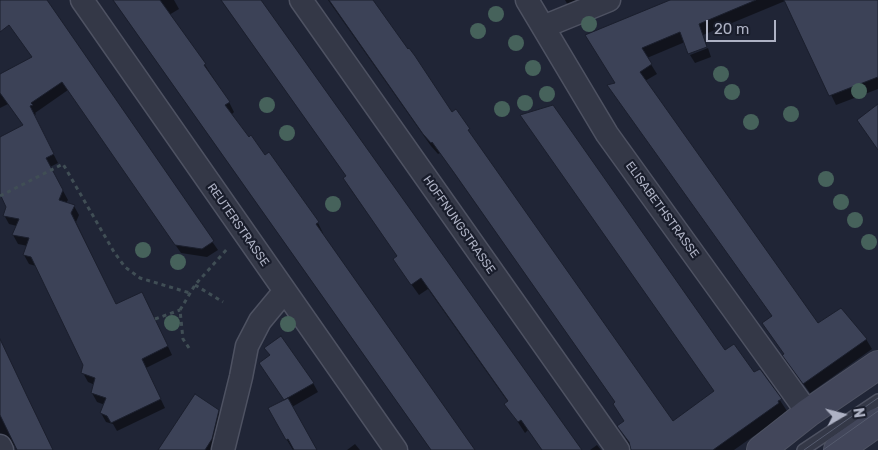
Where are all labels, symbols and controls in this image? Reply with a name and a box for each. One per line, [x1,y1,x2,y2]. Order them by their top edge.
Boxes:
scale bar [708,10,778,42]
text: 20 m [714,20,749,38]
street label: ELISABETHSTRASSE [622,159,702,261]
street label: HOFFNUNGSTRASSE [420,173,498,277]
street label: REUTERSTRASSE [204,181,272,269]
north arrow [818,390,868,440]
text: N [849,407,867,419]

